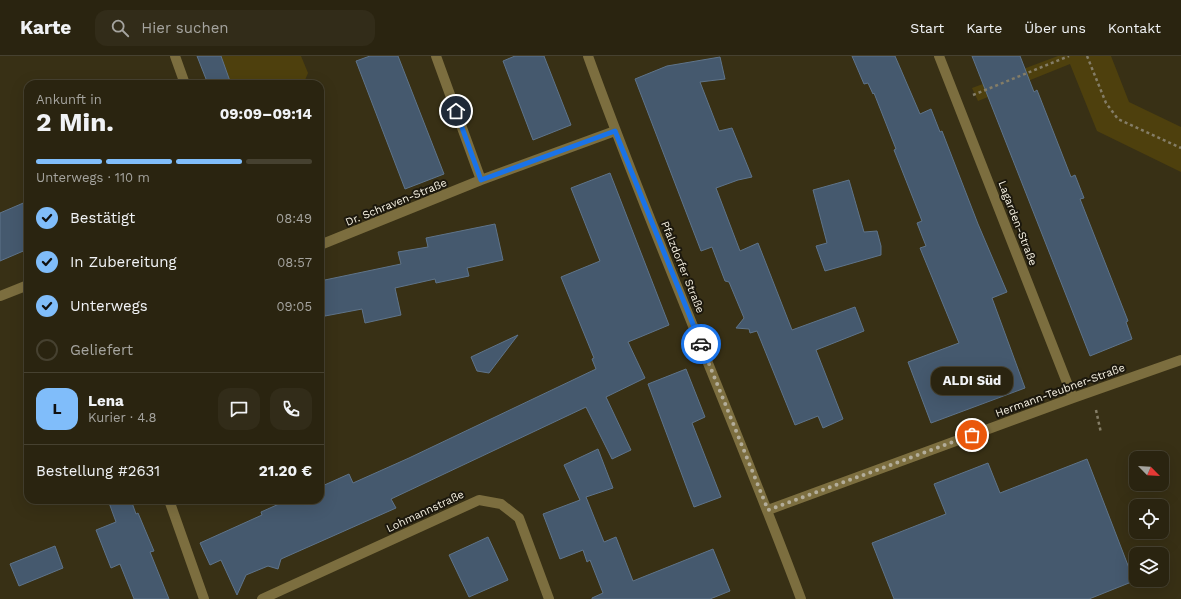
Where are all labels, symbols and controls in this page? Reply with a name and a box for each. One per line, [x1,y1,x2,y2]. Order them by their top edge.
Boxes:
search box [95,10,375,46]
text: Karte [20,16,71,39]
icon: search [109,17,131,39]
text: Hier suchen [141,19,229,37]
text: Start [910,20,944,36]
text: Karte [966,20,1002,36]
text: Über uns [1024,20,1086,36]
text: Kontakt [1108,20,1161,36]
text: Ankunft in [36,92,102,107]
pin [439,94,473,128]
icon: home [445,100,467,122]
text: 09:09–09:14 [220,105,312,123]
text: 2 Min. [36,107,114,137]
text: Unterwegs · 110 m [36,170,150,185]
street label: Dr. Schraven-Straße [344,176,449,229]
street label: Lagarden-Straße [995,179,1040,267]
icon: check [36,207,58,229]
text: Bestätigt [70,209,135,227]
text: 08:49 [276,211,312,226]
street label: Pfalzdorfer Straße [658,219,707,315]
icon: check [36,251,58,273]
text: In Zubereitung [70,253,177,271]
text: 08:57 [277,255,312,270]
icon: check [36,295,58,317]
text: Unterwegs [70,297,148,315]
text: 09:05 [276,299,312,314]
courier [681,324,721,364]
icon: car [690,333,712,355]
text: Geliefert [70,341,133,359]
street label: Hermann-Teubner-Straße [994,361,1127,420]
callout: ALDI Süd [931,367,1013,395]
text: ALDI Süd [943,373,1001,388]
button: chat [218,388,260,430]
button: phone [270,388,312,430]
text: Lena [88,392,124,410]
text: L [52,400,62,418]
text: Kurier · 4.8 [88,410,157,425]
pin [955,418,989,452]
icon: bag [961,424,983,446]
north arrow [1129,451,1169,491]
map controls [1129,451,1169,587]
text: Bestellung #2631 [36,462,160,480]
text: 21.20 € [259,462,312,480]
street label: Lohmannstraße [384,488,466,535]
button: locate [1129,499,1169,539]
button: layers [1129,547,1169,587]

